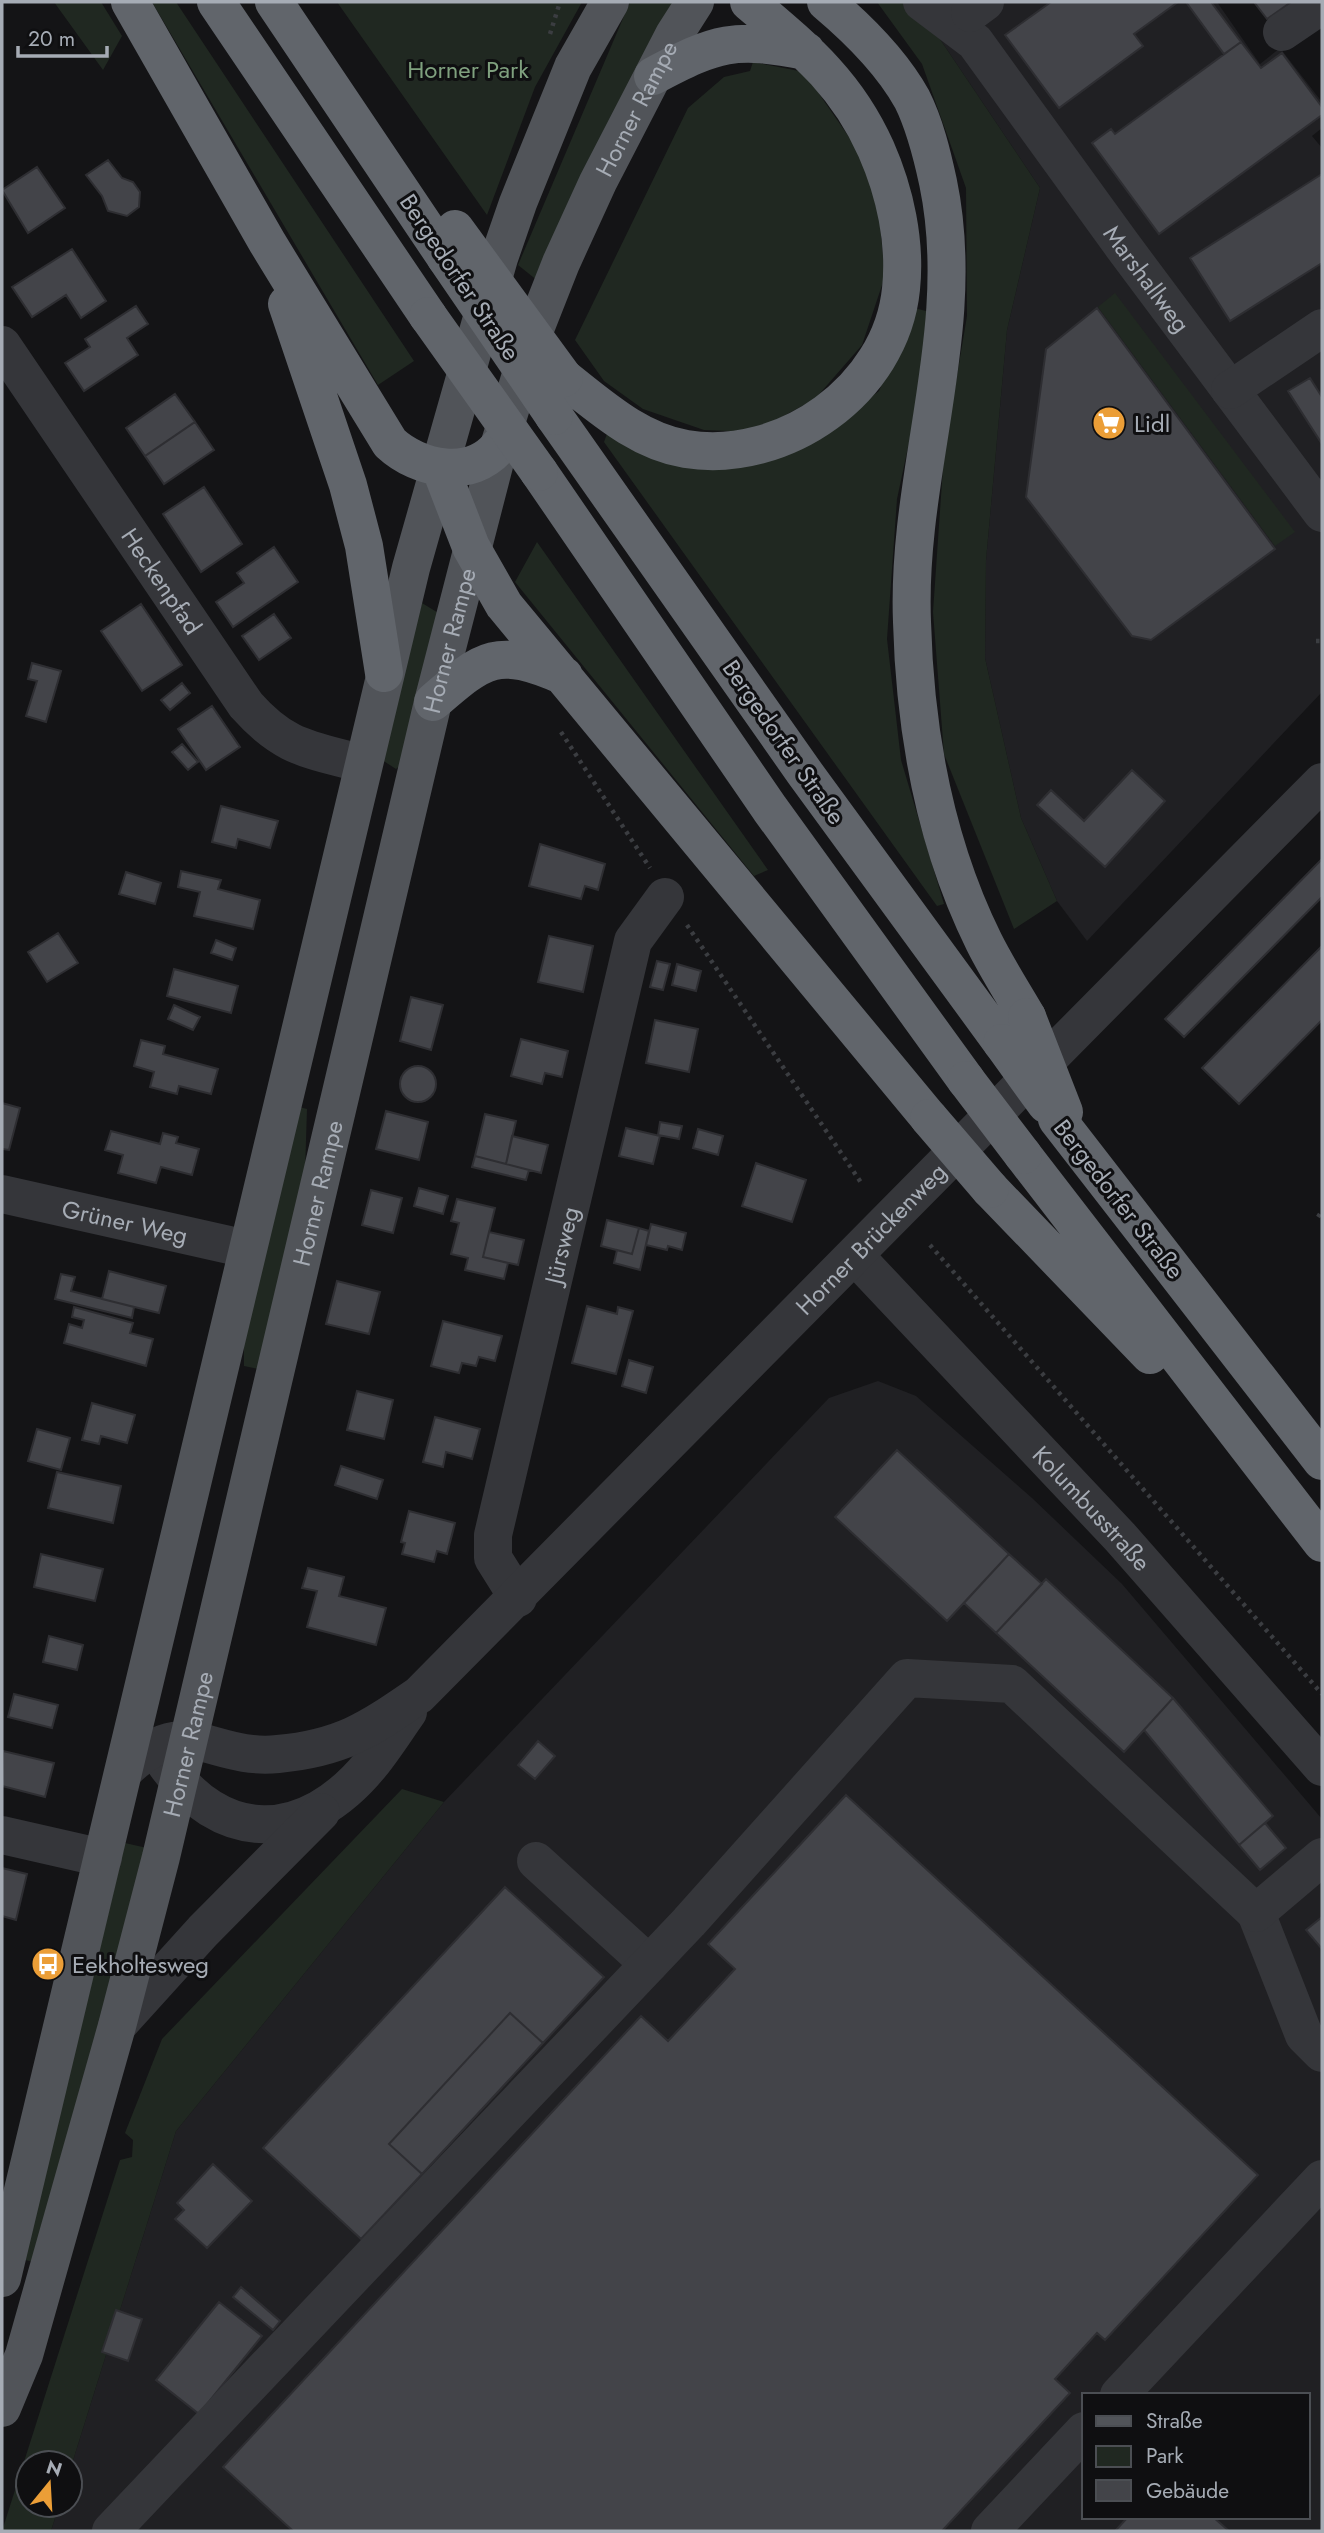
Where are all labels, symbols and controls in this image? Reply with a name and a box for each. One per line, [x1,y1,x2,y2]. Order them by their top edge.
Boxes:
scale bar [18,14,107,58]
text: 20 m [28,24,75,54]
street label: Horner Rampe [586,34,686,183]
park label: Horner Park [407,52,529,87]
street label: Bergedorfer Straße [391,187,529,367]
street label: Marshallweg [1095,218,1199,340]
supermarket icon: Lidl [1090,404,1128,442]
place label: Lidl [1134,406,1170,441]
street label: Heckenpfad [113,521,211,641]
street label: Horner Rampe [413,564,484,717]
street label: Bergedorfer Straße [714,653,854,831]
street label: Bergedorfer Straße [1046,1112,1192,1286]
street label: Horner Rampe [283,1117,351,1269]
street label: Horner Brückenweg [787,1154,954,1323]
street label: Grüner Weg [59,1191,191,1253]
street label: Jürsweg [535,1203,587,1290]
street label: Kolumbusstraße [1025,1438,1159,1578]
street label: Horner Rampe [154,1668,222,1820]
bus stop icon: Eekholtesweg [29,1945,67,1983]
place label: Eekholtesweg [72,1947,209,1982]
legend [1082,2393,1310,2519]
text: Straße [1146,2406,1203,2436]
text: Park [1146,2441,1184,2471]
north arrow [14,2449,84,2519]
text: N [43,2453,65,2483]
text: Gebäude [1146,2476,1229,2506]

